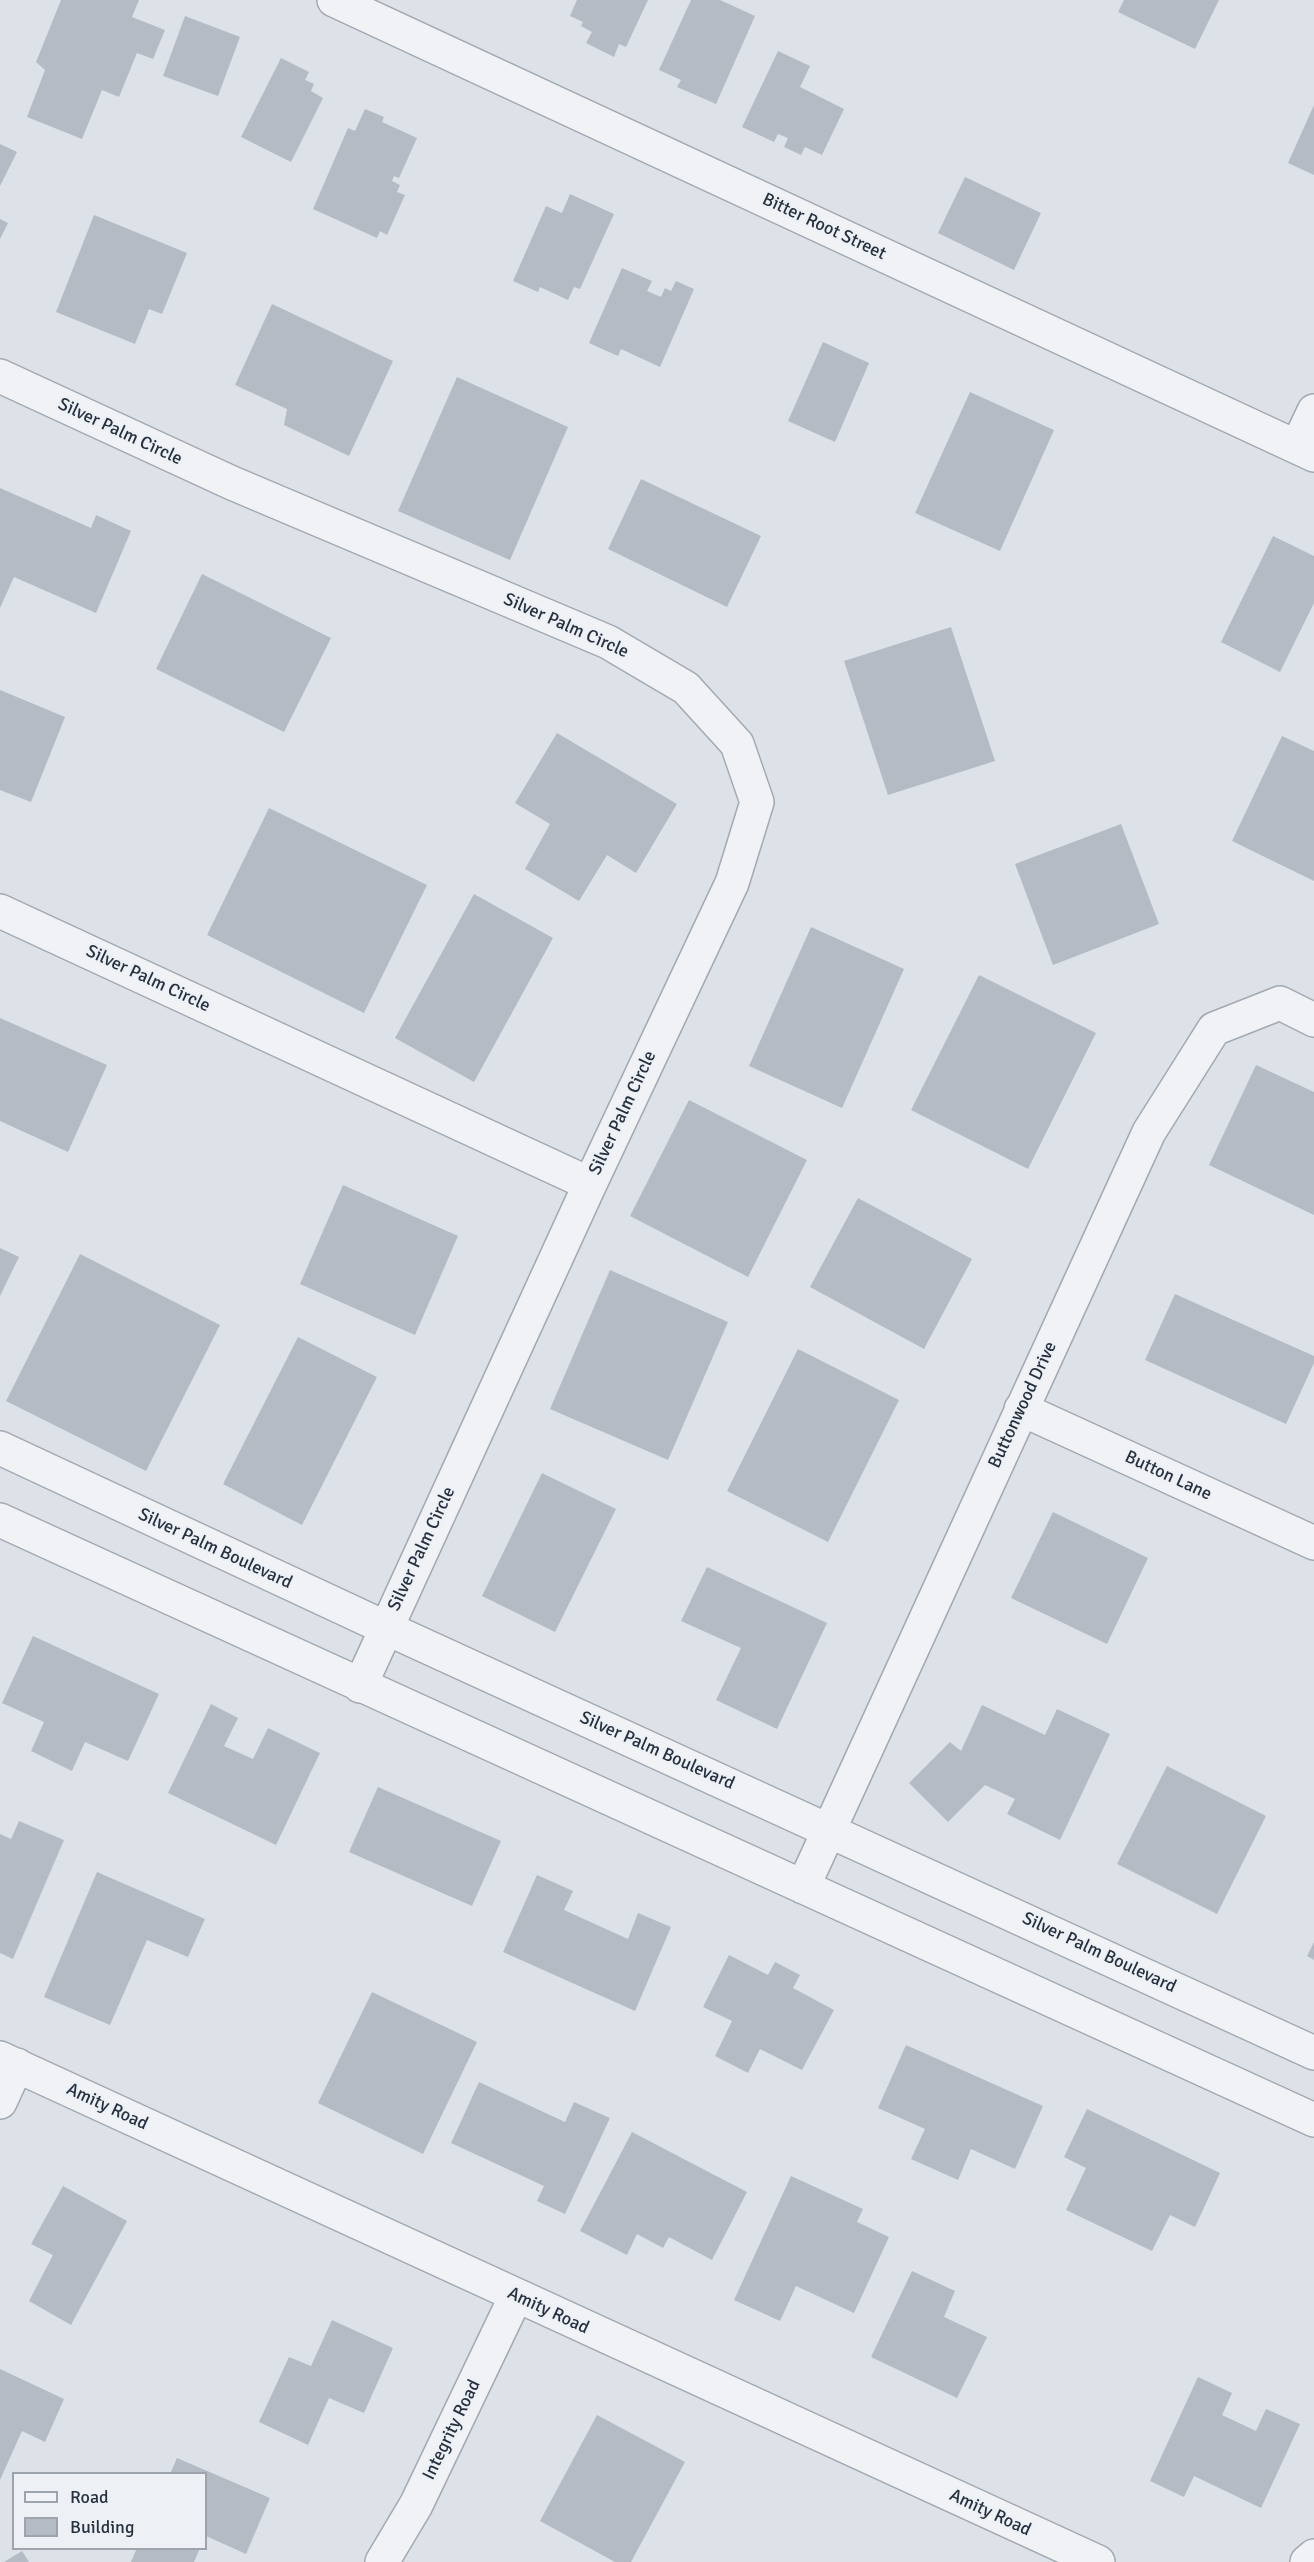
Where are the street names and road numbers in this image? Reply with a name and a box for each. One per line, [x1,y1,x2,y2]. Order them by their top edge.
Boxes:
street label: Bitter Root Street [759,189,889,265]
street label: Silver Palm Circle [54,394,186,470]
street label: Silver Palm Circle [500,589,632,663]
street label: Silver Palm Circle [82,941,214,1017]
street label: Silver Palm Circle [585,1047,661,1179]
street label: Buttonwood Drive [984,1338,1062,1472]
street label: Button Lane [1121,1446,1215,1506]
street label: Silver Palm Circle [384,1483,460,1615]
street label: Silver Palm Boulevard [135,1504,295,1594]
street label: Silver Palm Boulevard [576,1707,738,1795]
street label: Silver Palm Boulevard [1019,1908,1179,1998]
street label: Amity Road [63,2079,151,2135]
street label: Amity Road [504,2283,592,2339]
street label: Integrity Road [418,2376,486,2484]
street label: Amity Road [946,2485,1034,2541]

